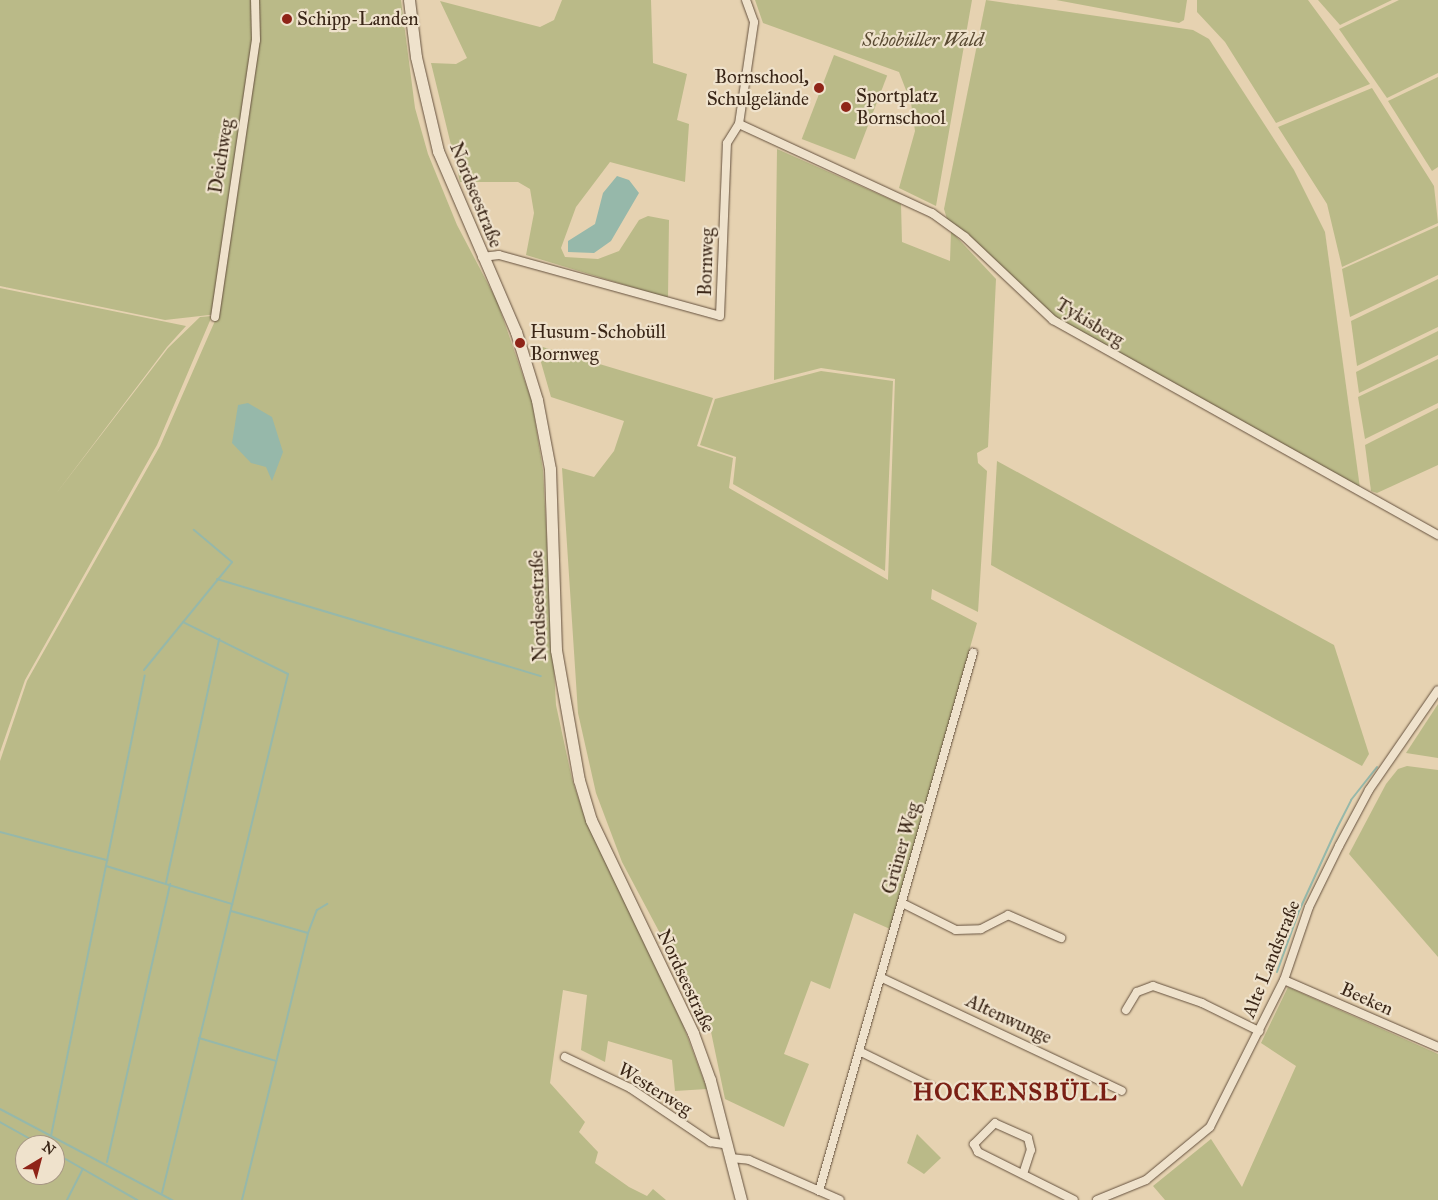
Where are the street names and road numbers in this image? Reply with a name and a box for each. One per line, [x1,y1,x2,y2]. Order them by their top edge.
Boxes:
street label: Deichweg [204,117,238,195]
street label: Nordseestraße [445,139,507,251]
street label: Bornweg [693,227,719,297]
street label: Tykisberg [1052,293,1128,351]
street label: Nordseestraße [525,550,551,662]
street label: Grüner Weg [877,799,925,897]
street label: Alte Landstraße [1237,897,1305,1021]
street label: Nordseestraße [652,926,720,1036]
street label: Beeken [1337,977,1397,1021]
street label: Altenwunge [962,989,1056,1049]
street label: Westerweg [614,1057,696,1121]

